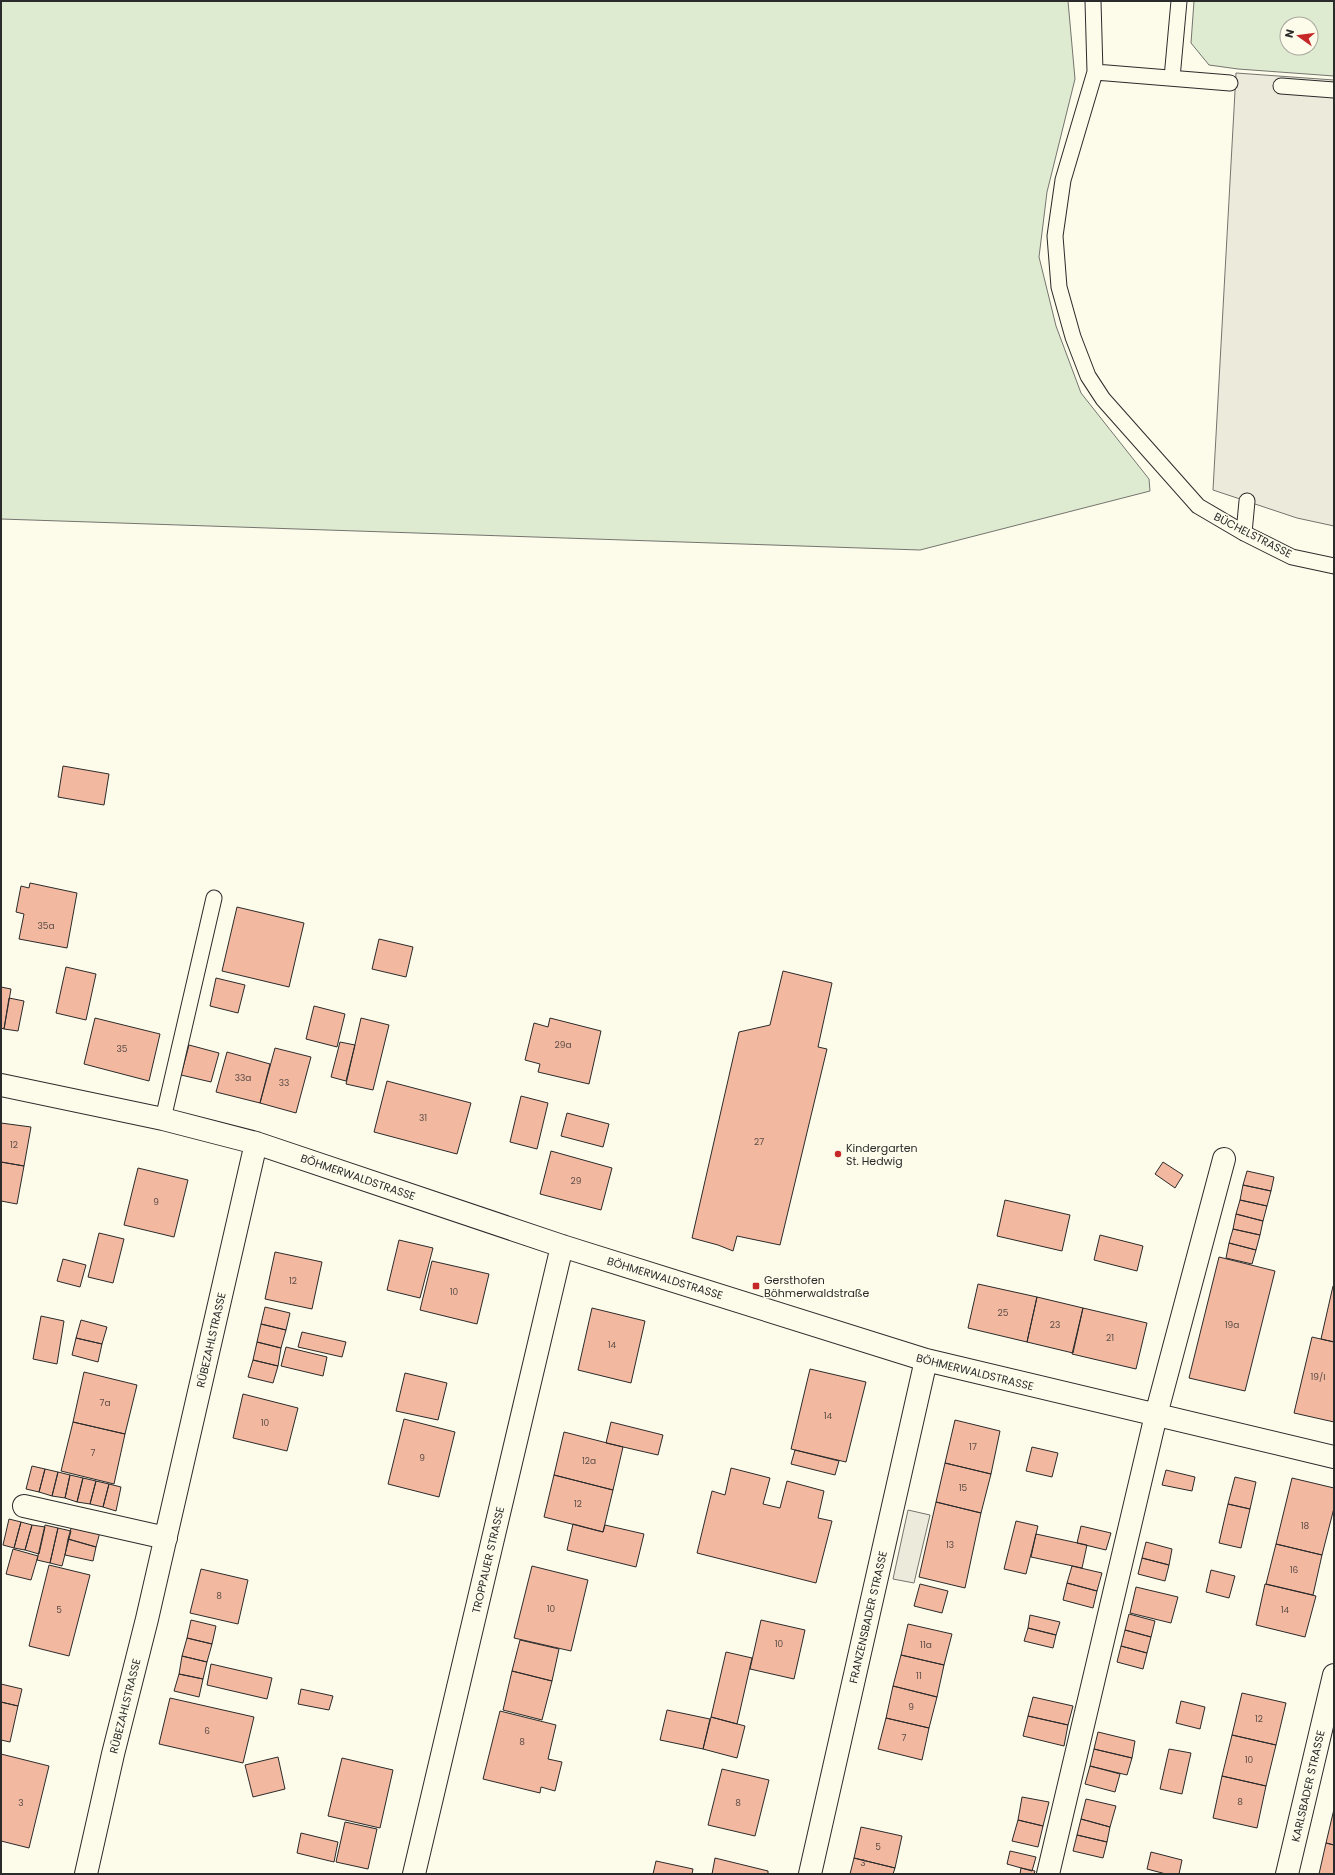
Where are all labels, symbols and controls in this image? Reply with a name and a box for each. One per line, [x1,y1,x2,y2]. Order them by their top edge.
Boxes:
north arrow [1279,16,1319,56]
text: N [1281,28,1298,40]
street label: BÜCHELSTRASSE [1211,508,1295,562]
house number: 35a [37,920,55,932]
house number: 29a [555,1039,571,1051]
house number: 35 [117,1043,128,1055]
house number: 33a [235,1072,251,1084]
house number: 33 [279,1077,289,1089]
house number: 31 [419,1112,427,1124]
house number: 27 [754,1136,764,1148]
house number: 12 [10,1139,18,1151]
place label: Kindergarten St. Hedwig [846,1140,918,1169]
marker: Kindergarten St. Hedwig [833,1149,843,1159]
street label: BÖHMERWALDSTRASSE [298,1150,418,1204]
house number: 29 [571,1175,582,1187]
house number: 9 [153,1196,159,1208]
street label: BÖHMERWALDSTRASSE [605,1253,725,1303]
place label: Gersthofen Böhmerwaldstraße [764,1272,869,1301]
house number: 12 [289,1275,297,1287]
marker: Gersthofen Böhmerwaldstraße [751,1281,761,1291]
house number: 10 [450,1286,459,1298]
street label: RÜBEZAHLSTRASSE [192,1291,230,1389]
house number: 25 [998,1307,1009,1319]
house number: 23 [1050,1319,1060,1331]
house number: 19a [1225,1319,1239,1331]
house number: 21 [1106,1332,1114,1344]
house number: 14 [608,1339,617,1351]
street label: BÖHMERWALDSTRASSE [915,1350,1035,1394]
house number: 19/I [1310,1371,1326,1383]
house number: 7a [100,1397,111,1409]
house number: 14 [824,1410,833,1422]
house number: 10 [261,1417,270,1429]
house number: 17 [969,1441,977,1453]
house number: 7 [91,1447,96,1459]
house number: 9 [419,1452,425,1464]
house number: 12a [582,1455,596,1467]
house number: 15 [959,1482,968,1494]
house number: 12 [574,1498,582,1510]
street label: TROPPAUER STRASSE [468,1505,508,1615]
house number: 18 [1301,1520,1310,1532]
house number: 13 [946,1539,954,1551]
street label: FRANZENSBADER STRASSE [845,1549,891,1685]
house number: 16 [1290,1564,1299,1576]
house number: 8 [216,1590,222,1602]
house number: 10 [547,1603,556,1615]
house number: 5 [56,1604,62,1616]
house number: 14 [1281,1604,1290,1616]
house number: 10 [775,1638,784,1650]
house number: 11a [920,1639,932,1651]
street label: RÜBEZAHLSTRASSE [105,1657,145,1755]
house number: 11 [916,1670,922,1682]
house number: 9 [908,1701,914,1713]
house number: 12 [1255,1713,1263,1725]
house number: 6 [204,1725,210,1737]
street label: KARLSBADER STRASSE [1287,1729,1329,1843]
house number: 7 [902,1732,907,1744]
house number: 8 [519,1736,525,1748]
house number: 10 [1245,1754,1254,1766]
house number: 8 [1237,1796,1243,1808]
house number: 3 [18,1797,24,1809]
house number: 8 [735,1797,741,1809]
house number: 5 [875,1841,881,1853]
house number: 3 [860,1857,866,1869]

